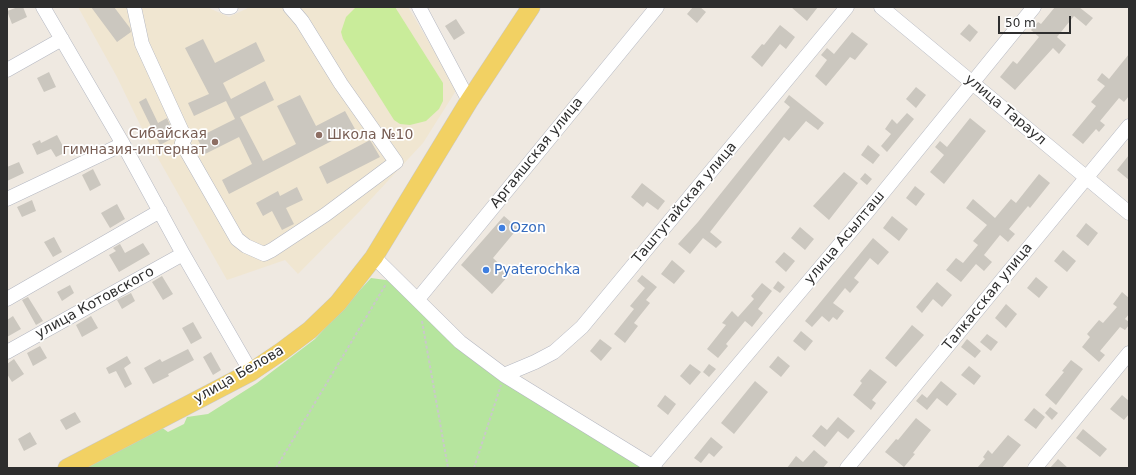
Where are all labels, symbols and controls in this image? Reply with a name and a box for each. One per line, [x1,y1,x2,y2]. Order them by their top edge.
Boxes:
scale bar [1000,8,1073,34]
text: 50 m [1005,16,1036,30]
street label: улица Тараул [961,71,1049,149]
street label: Аргаяшская улица [487,94,587,212]
place label: Сибайская гимназия-интернат [62,126,207,158]
place label: Школа №10 [327,127,413,143]
marker: Школа №10 [314,130,324,140]
marker: Сибайская гимназия-интернат [210,137,220,147]
street label: Таштугайская улица [629,139,741,267]
street label: улица Асылташ [801,188,889,288]
place label: Ozon [510,220,546,236]
marker: Ozon [497,223,507,233]
street label: Талкасская улица [940,240,1036,354]
place label: Pyaterochka [494,262,580,278]
street label: улица Котовского [33,263,157,343]
marker: Pyaterochka [481,265,491,275]
street label: улица Белова [191,342,287,408]

